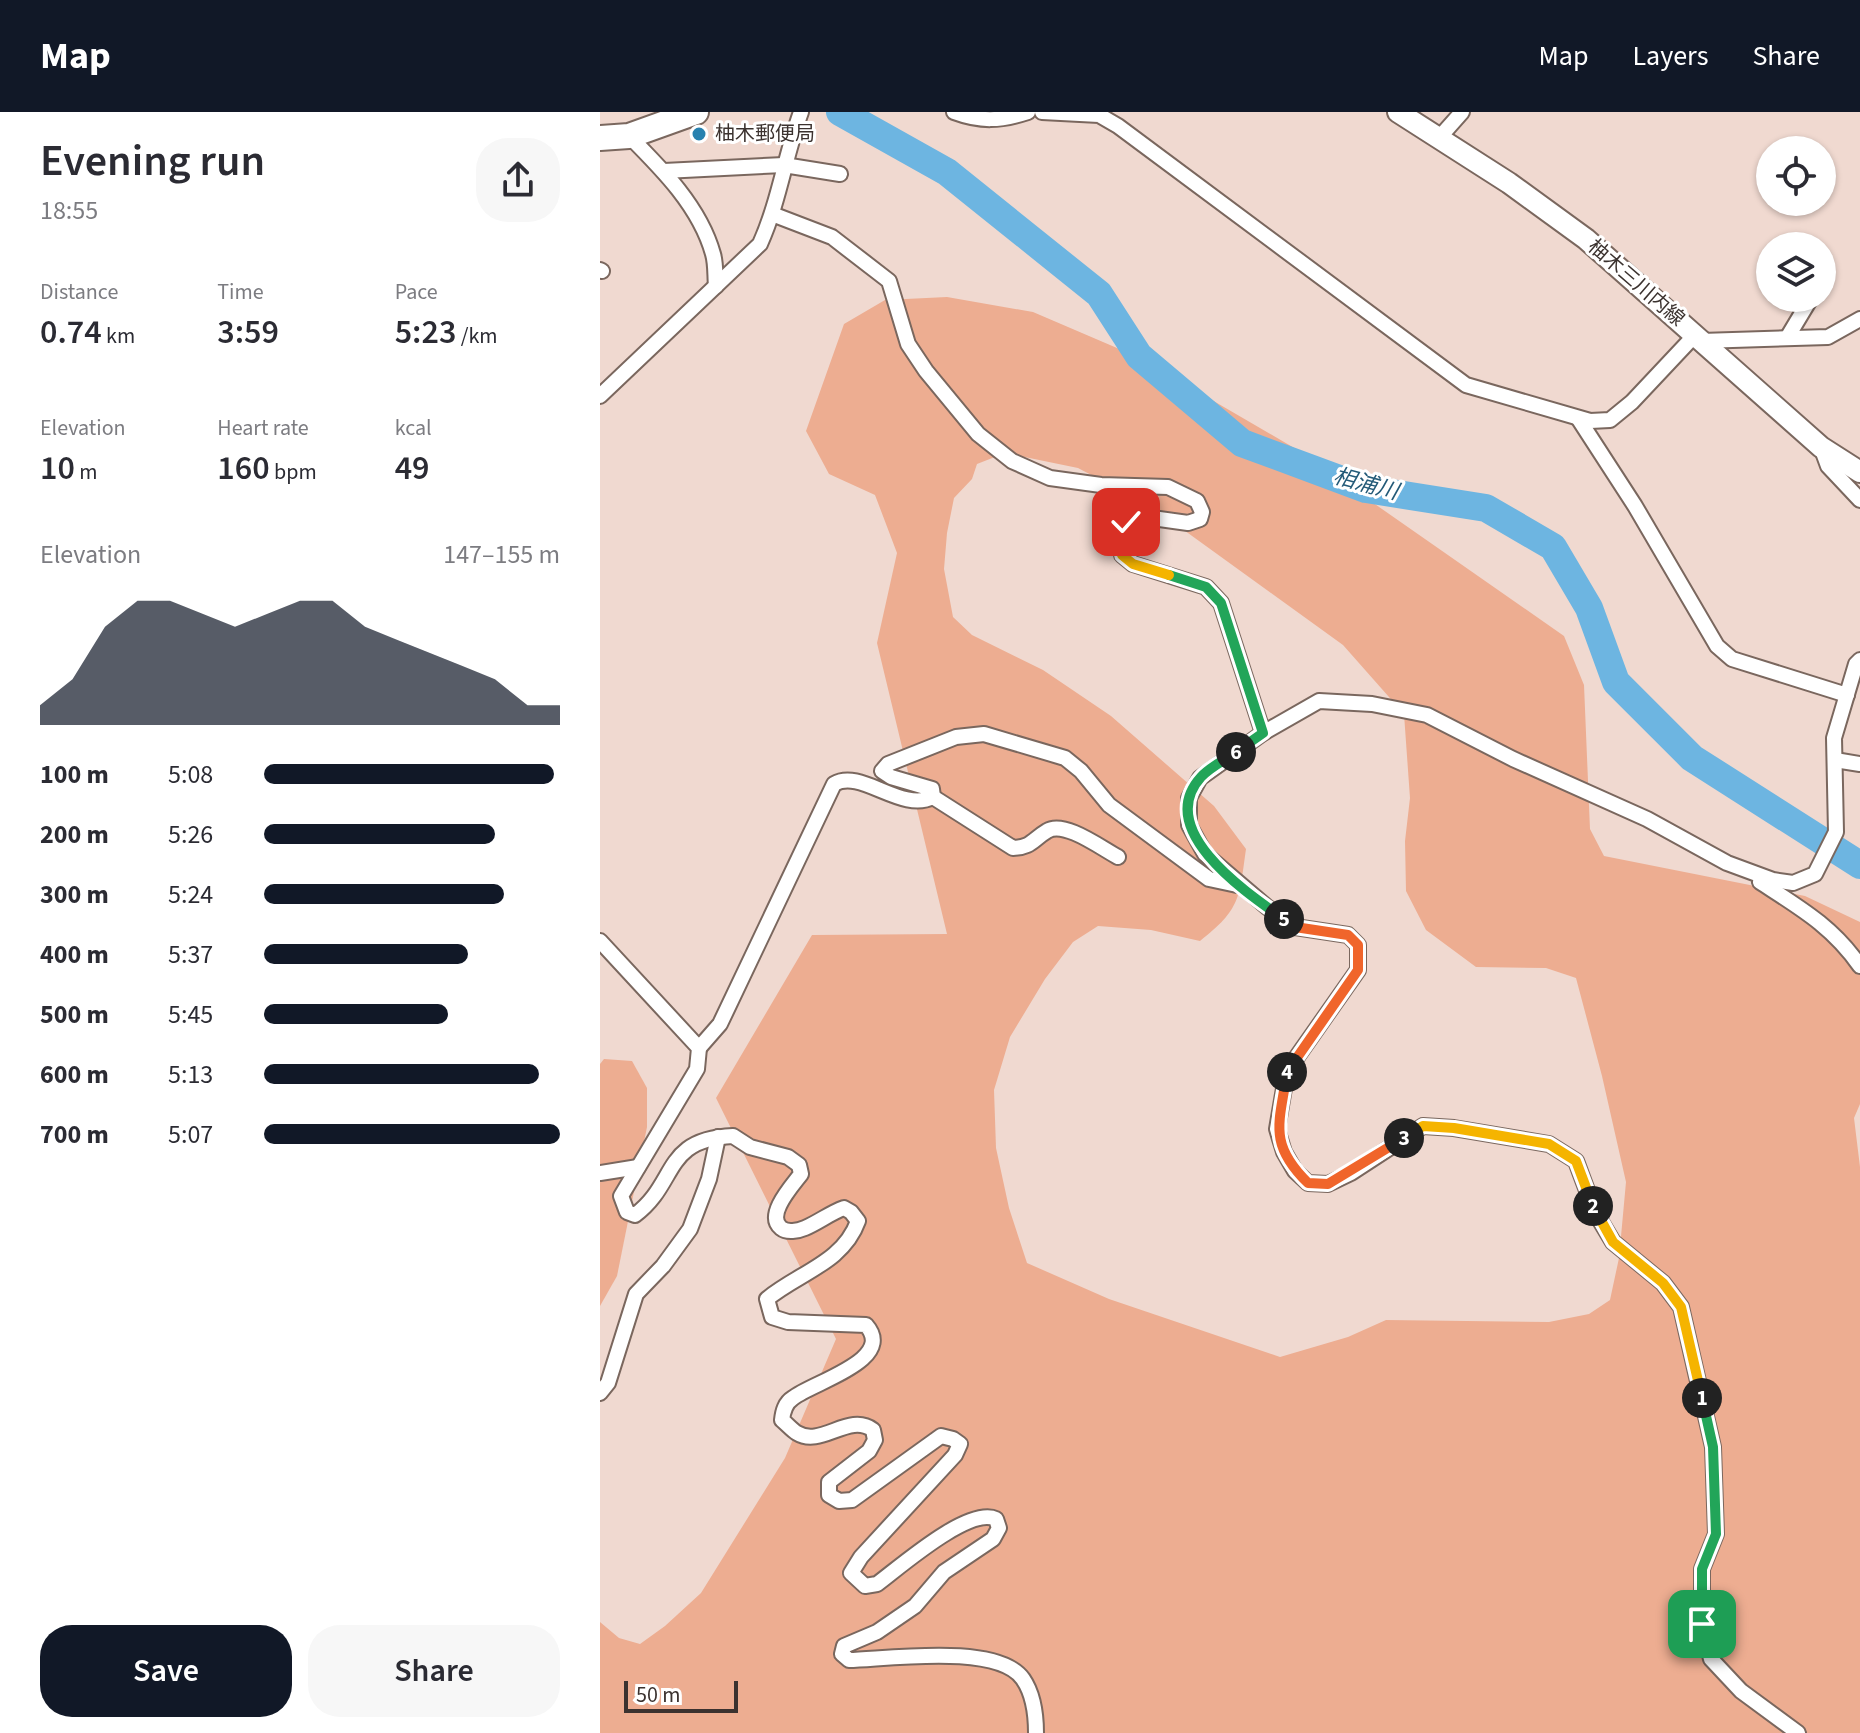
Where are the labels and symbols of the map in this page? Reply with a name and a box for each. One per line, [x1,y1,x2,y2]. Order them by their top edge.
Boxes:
place label: 柚木郵便局 [715,120,815,148]
marker: 柚木郵便局 [690,125,708,143]
street label: 柚木三川内線 [1582,233,1690,333]
water label: 相浦川 [1330,460,1404,509]
pin [1092,488,1160,556]
pin: 6 [1216,732,1256,772]
pin: 5 [1264,899,1304,939]
pin: 4 [1267,1052,1307,1092]
pin: 3 [1384,1118,1424,1158]
pin: 2 [1573,1186,1613,1226]
pin: 1 [1682,1378,1722,1418]
pin [1668,1590,1736,1658]
scale bar [624,1677,738,1713]

